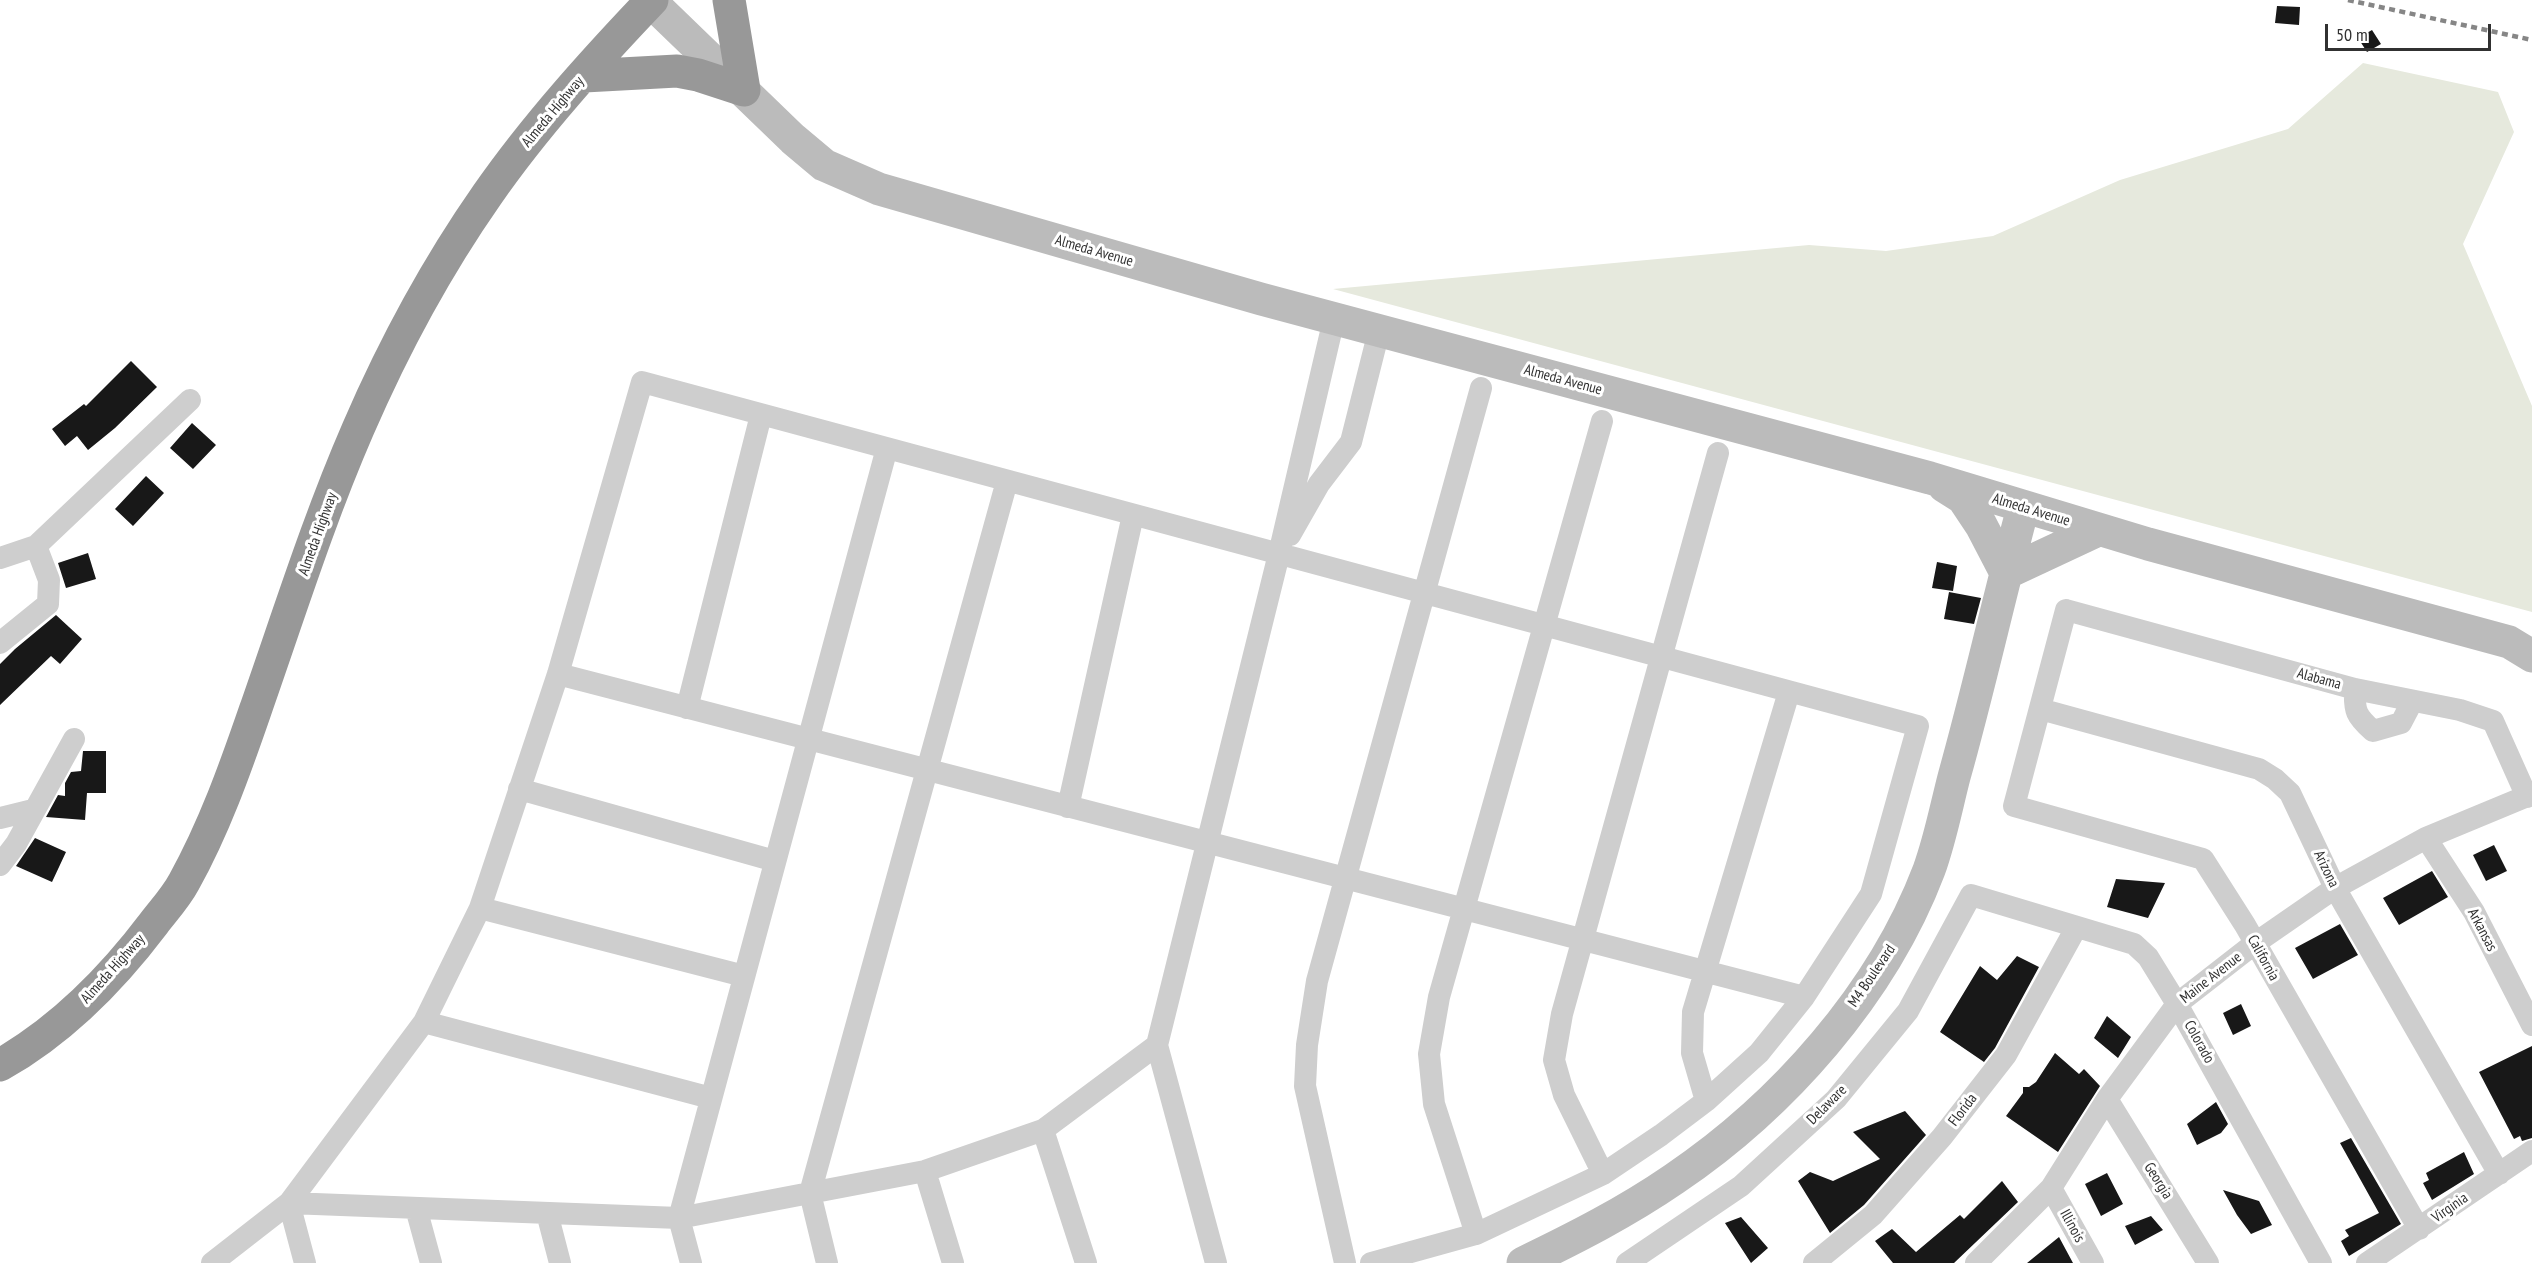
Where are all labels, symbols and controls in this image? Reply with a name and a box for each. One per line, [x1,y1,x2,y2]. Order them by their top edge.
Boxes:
scale bar [2328,12,2494,50]
text: 50 m [2336,23,2368,46]
street label: Almeda Highway [518,73,588,151]
street label: Almeda Avenue [1053,231,1135,271]
street label: Almeda Avenue [1522,361,1604,399]
street label: Almeda Highway [295,490,341,578]
street label: Almeda Avenue [1990,490,2072,530]
street label: Alabama [2295,665,2343,693]
street label: Arizona [2309,848,2343,890]
street label: Arkansas [2463,906,2501,954]
street label: Almeda Highway [77,931,149,1007]
street label: California [2243,932,2283,984]
street label: M4 Boulevard [1845,941,1899,1011]
street label: Maine Avenue [2177,949,2245,1007]
street label: Colorado [2180,1018,2218,1066]
street label: Delaware [1803,1081,1851,1129]
street label: Florida [1945,1090,1981,1130]
street label: Georgia [2140,1159,2176,1203]
street label: Virginia [2429,1189,2471,1227]
street label: Illinois [2056,1206,2088,1246]

